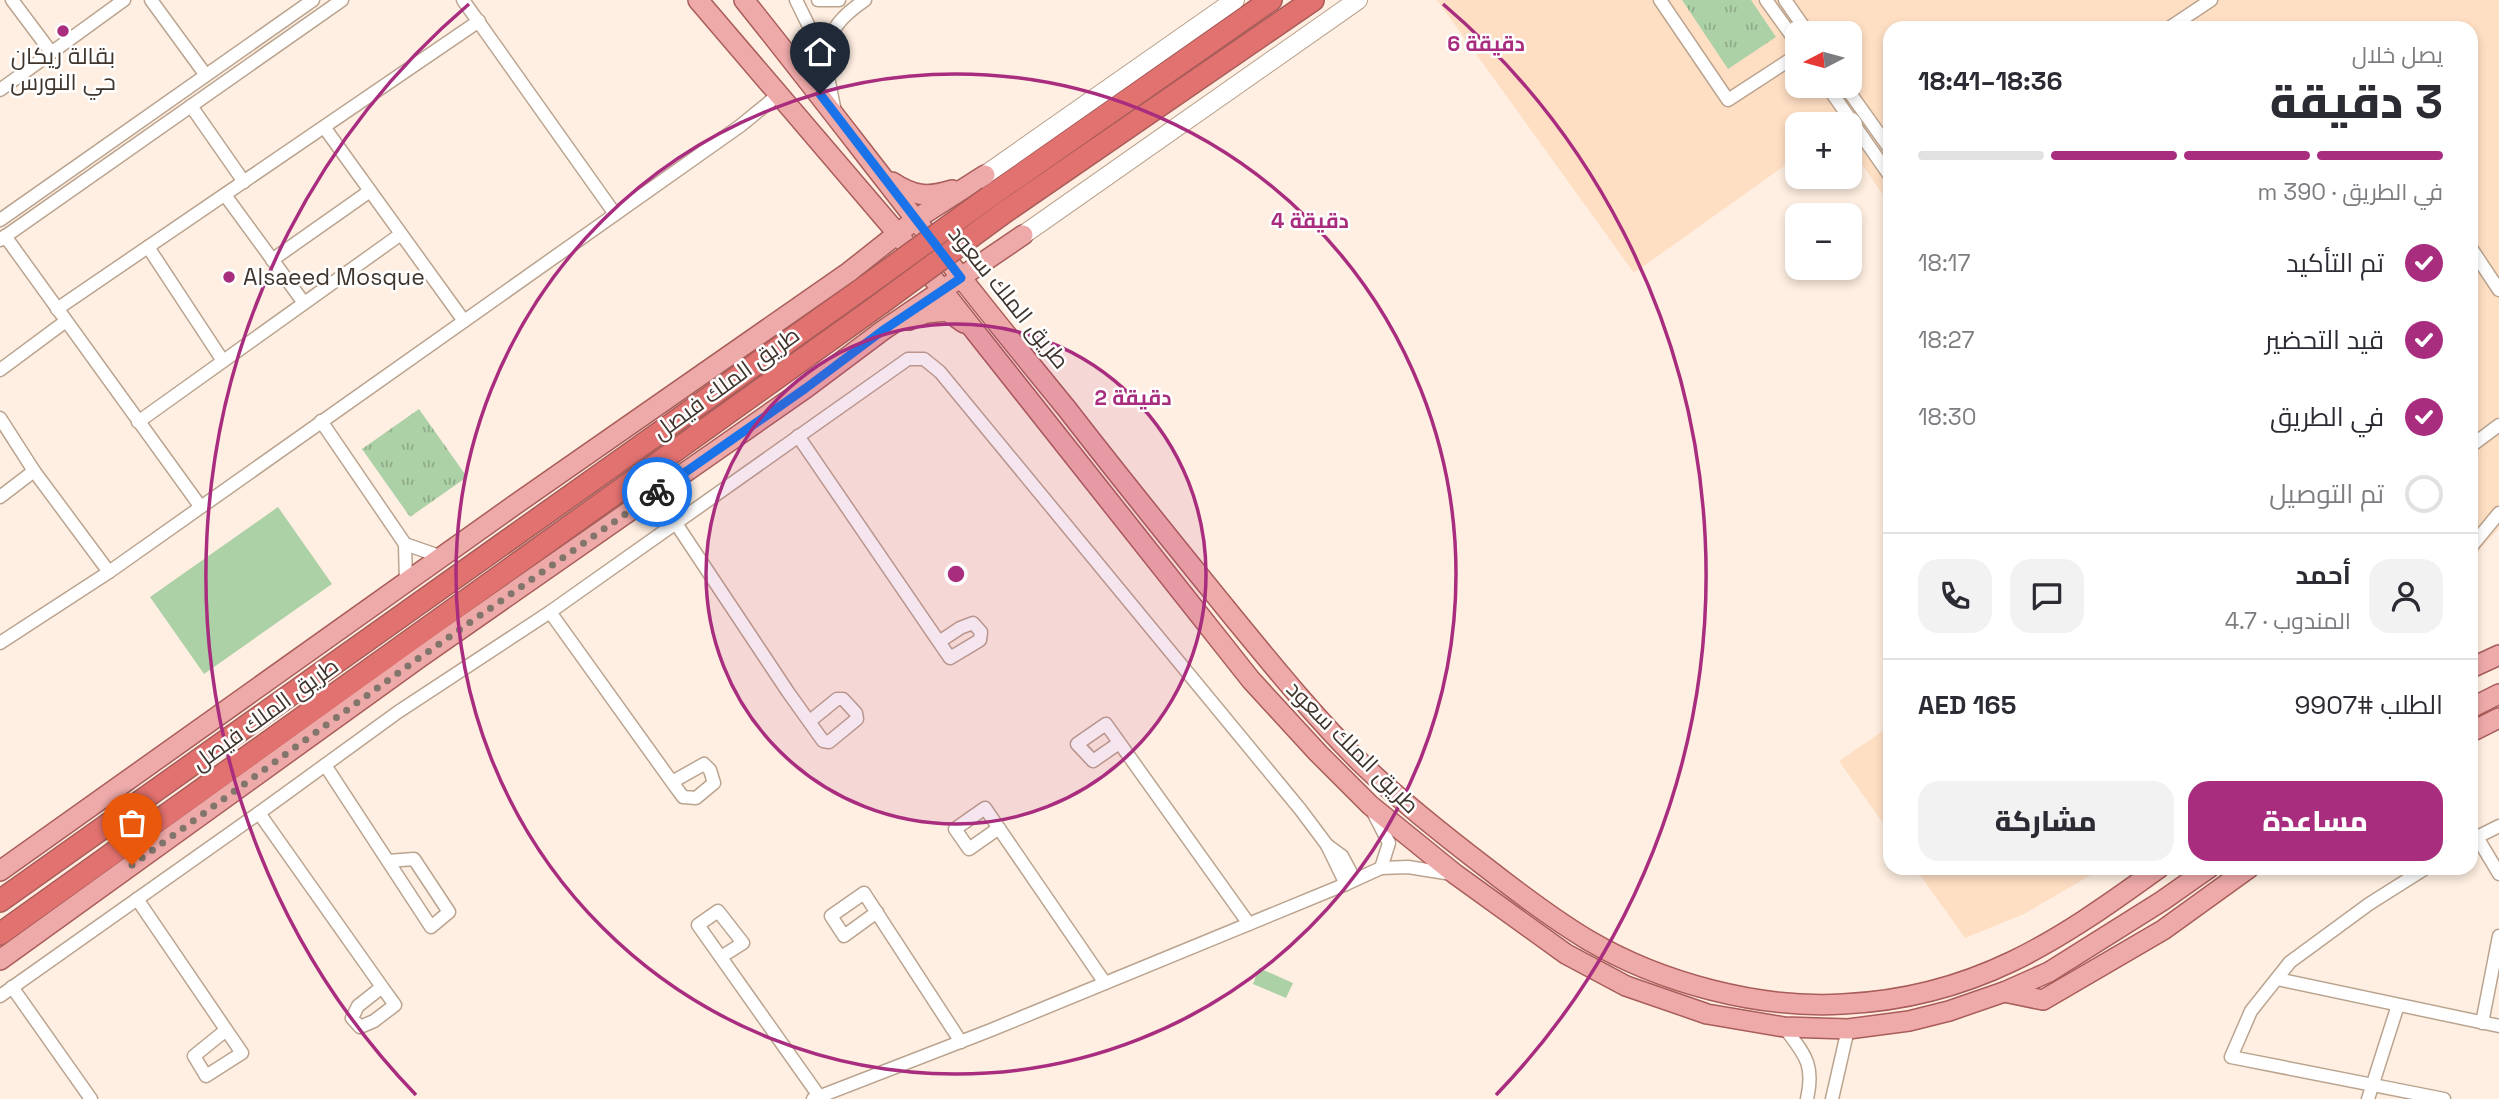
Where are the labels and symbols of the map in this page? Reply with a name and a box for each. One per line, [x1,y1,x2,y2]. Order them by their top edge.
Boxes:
north arrow [1785,21,1862,98]
pin [790,22,850,94]
marker: بقالة ريكان حي النورس [55,23,71,39]
text: 6 دقيقة [1447,30,1525,57]
place label: بقالة ريكان حي النورس [10,41,116,100]
text: 4 دقيقة [1271,207,1349,234]
street label: طريق الملك سعود [942,219,1076,375]
place label: Alsaeed Mosque [243,262,425,292]
marker: Alsaeed Mosque [221,269,237,285]
street label: طريق الملك فيصل [647,320,805,446]
text: 2 دقيقة [1094,384,1172,411]
courier [622,457,692,527]
centre of rings [944,562,968,586]
street label: طريق الملك فيصل [186,651,344,777]
street label: طريق الملك سعود [1280,674,1426,820]
pin [102,793,162,865]

